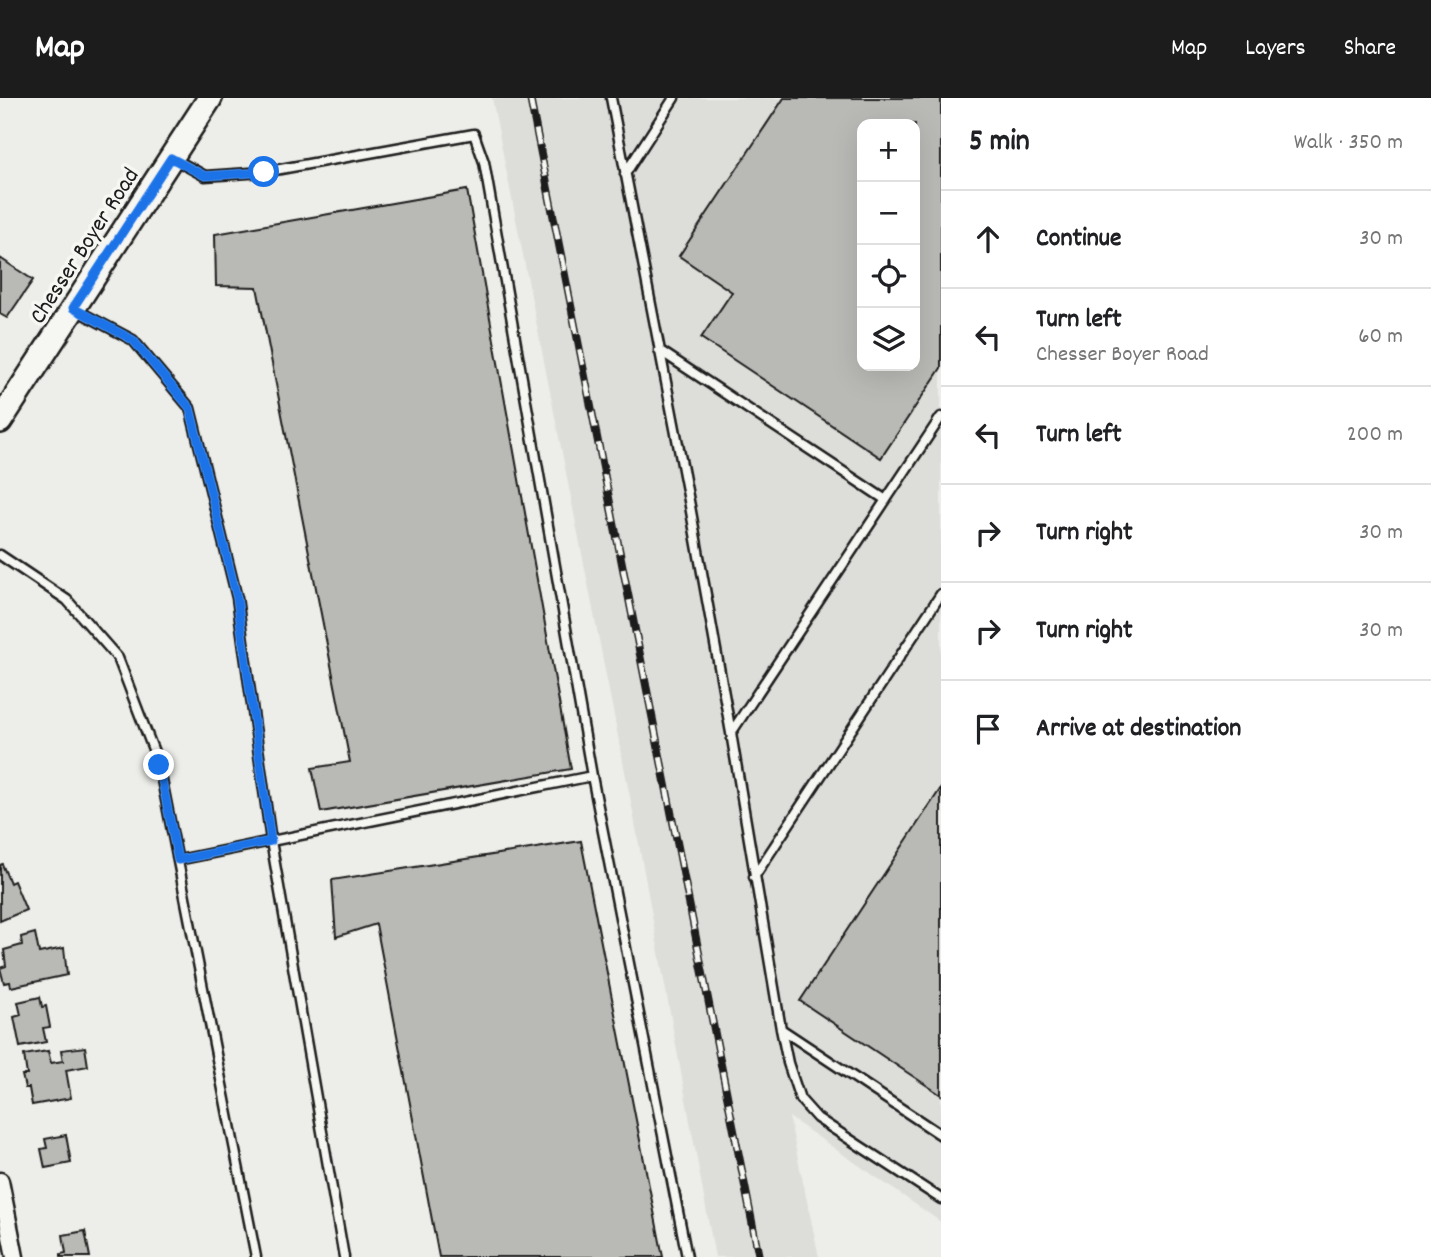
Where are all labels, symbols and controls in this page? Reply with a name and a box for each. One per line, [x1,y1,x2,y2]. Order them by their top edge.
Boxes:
text: Map [35,26,85,73]
text: Map [1171,32,1207,66]
text: Layers [1245,32,1306,66]
text: Share [1344,32,1396,66]
map controls [857,119,920,371]
button: + [857,119,920,182]
text: 5 min [969,122,1030,165]
text: Walk · 350 m [1294,127,1403,160]
route start [248,156,279,187]
street label: Chesser Boyer Road [22,162,149,331]
button: − [857,182,920,245]
icon: ahead [969,220,1007,258]
text: Continue [1036,221,1121,258]
text: 30 m [1359,223,1403,256]
button: locate [857,245,920,308]
text: Turn left [1036,302,1122,339]
button: layers [857,308,920,371]
icon: left [969,318,1007,356]
text: 60 m [1358,321,1403,354]
text: Chesser Boyer Road [1036,339,1209,372]
icon: left [969,416,1007,454]
text: Turn left [1036,417,1122,454]
text: 200 m [1347,419,1403,452]
icon: right [969,514,1007,552]
text: Turn right [1036,515,1133,552]
text: 30 m [1359,517,1403,550]
icon: right [969,612,1007,650]
text: Turn right [1036,613,1133,650]
text: 30 m [1359,615,1403,648]
icon: arrive [969,710,1007,748]
text: Arrive at destination [1036,711,1241,748]
route end [143,749,174,780]

